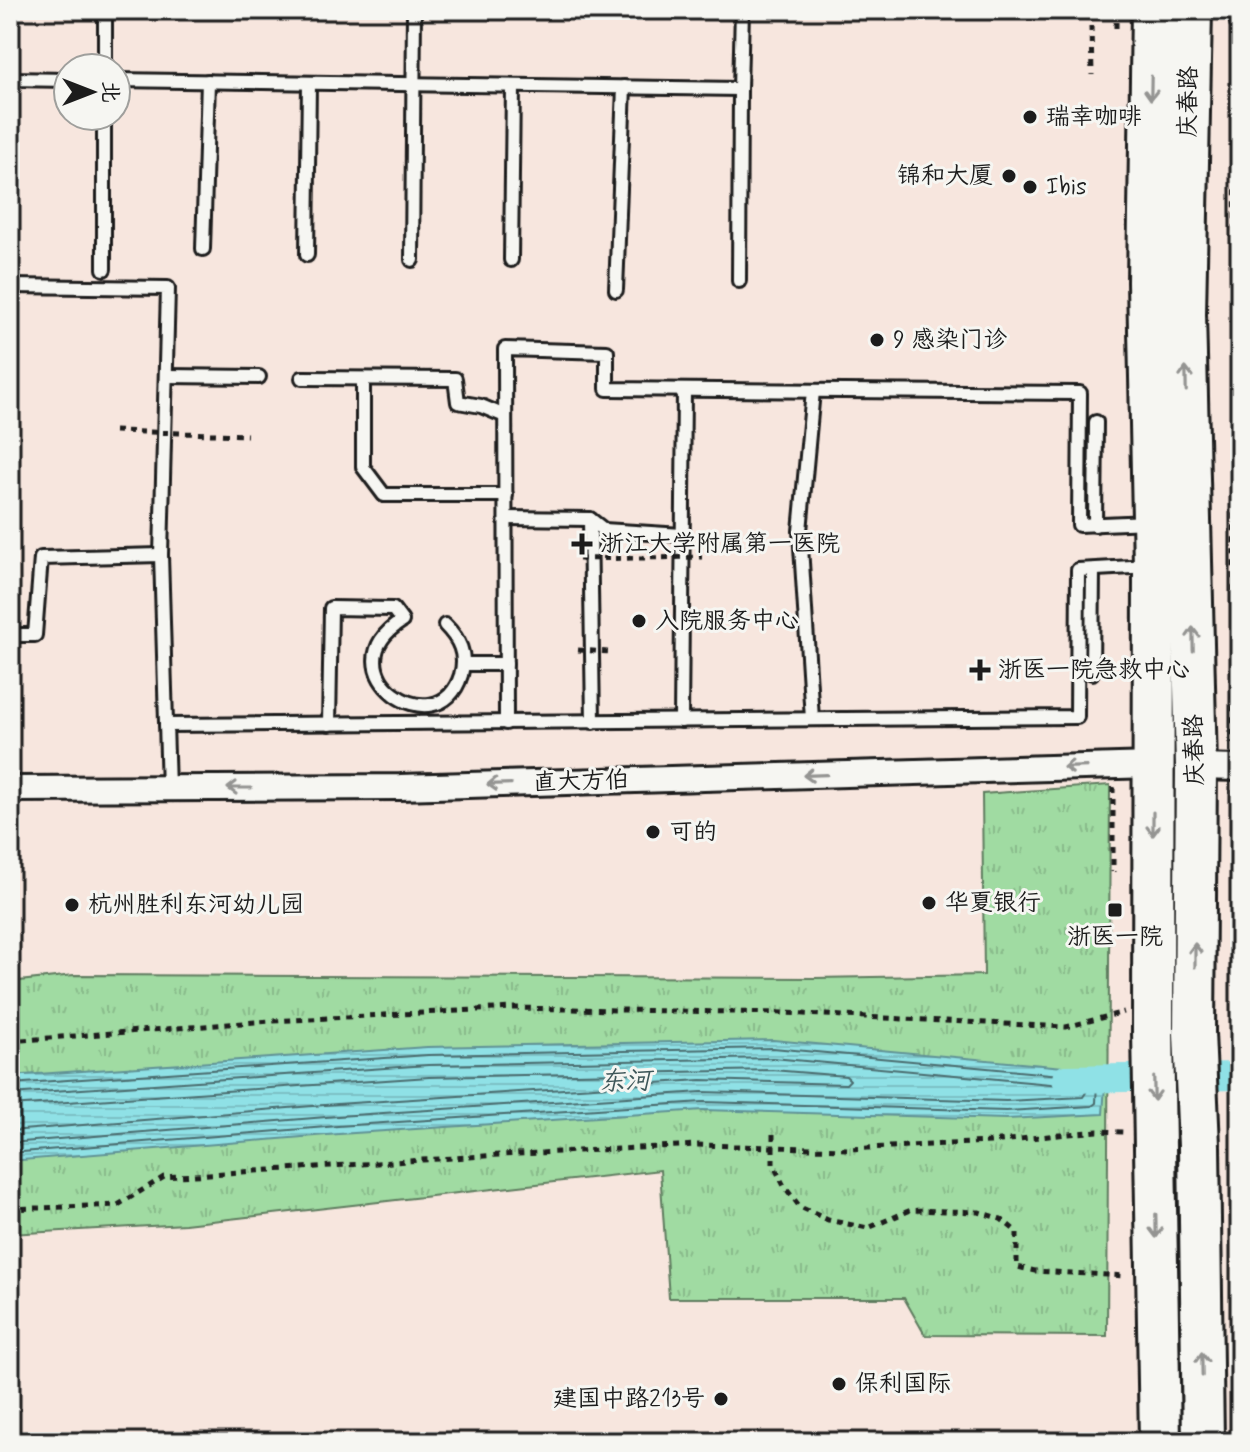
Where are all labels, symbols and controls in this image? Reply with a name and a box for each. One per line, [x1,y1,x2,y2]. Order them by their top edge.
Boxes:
north arrow [52,52,132,132]
street label: 庆春路 [1173,66,1205,138]
one-way arrow [1143,74,1158,101]
text: 北 [96,81,124,103]
place label: 瑞幸咖啡 [1046,102,1142,133]
marker: 瑞幸咖啡 [1021,108,1039,126]
place label: 锦和大厦 [897,161,993,192]
marker: 锦和大厦 [1000,167,1018,185]
place label: Ibis [1046,172,1087,203]
marker: Ibis [1021,178,1039,196]
place label: 9 感染门诊 [893,325,1007,356]
marker: 9 感染门诊 [868,331,886,349]
one-way arrow [1179,366,1194,393]
place label: 浙江大学附属第一医院 [600,529,840,560]
marker: 浙江大学附属第一医院 [571,533,593,555]
place label: 入院服务中心 [655,606,799,637]
marker: 入院服务中心 [630,612,648,630]
one-way arrow [1185,626,1200,653]
place label: 浙医一院急救中心 [998,655,1190,686]
marker: 浙医一院急救中心 [969,659,991,681]
street label: 庆春路 [1179,714,1211,786]
one-way arrow [1062,759,1089,774]
street label: 直大方伯 [532,765,630,799]
one-way arrow [802,767,829,782]
one-way arrow [486,776,513,792]
one-way arrow [226,781,253,796]
one-way arrow [1145,810,1161,837]
place label: 可的 [669,817,717,848]
marker: 可的 [644,823,662,841]
place label: 华夏银行 [945,888,1041,919]
place label: 杭州胜利东河幼儿园 [88,890,304,921]
marker: 华夏银行 [920,894,938,912]
marker: 杭州胜利东河幼儿园 [63,896,81,914]
marker: 浙医一院 [1106,901,1124,919]
place label: 浙医一院 [1067,922,1163,953]
one-way arrow [1187,942,1203,969]
water label: 东河 [599,1064,655,1099]
one-way arrow [1146,1075,1162,1102]
one-way arrow [1149,1212,1164,1239]
one-way arrow [1194,1351,1210,1378]
place label: 保利国际 [855,1369,951,1400]
marker: 保利国际 [830,1375,848,1393]
place label: 建国中路213号 [553,1384,705,1415]
marker: 建国中路213号 [712,1390,730,1408]

